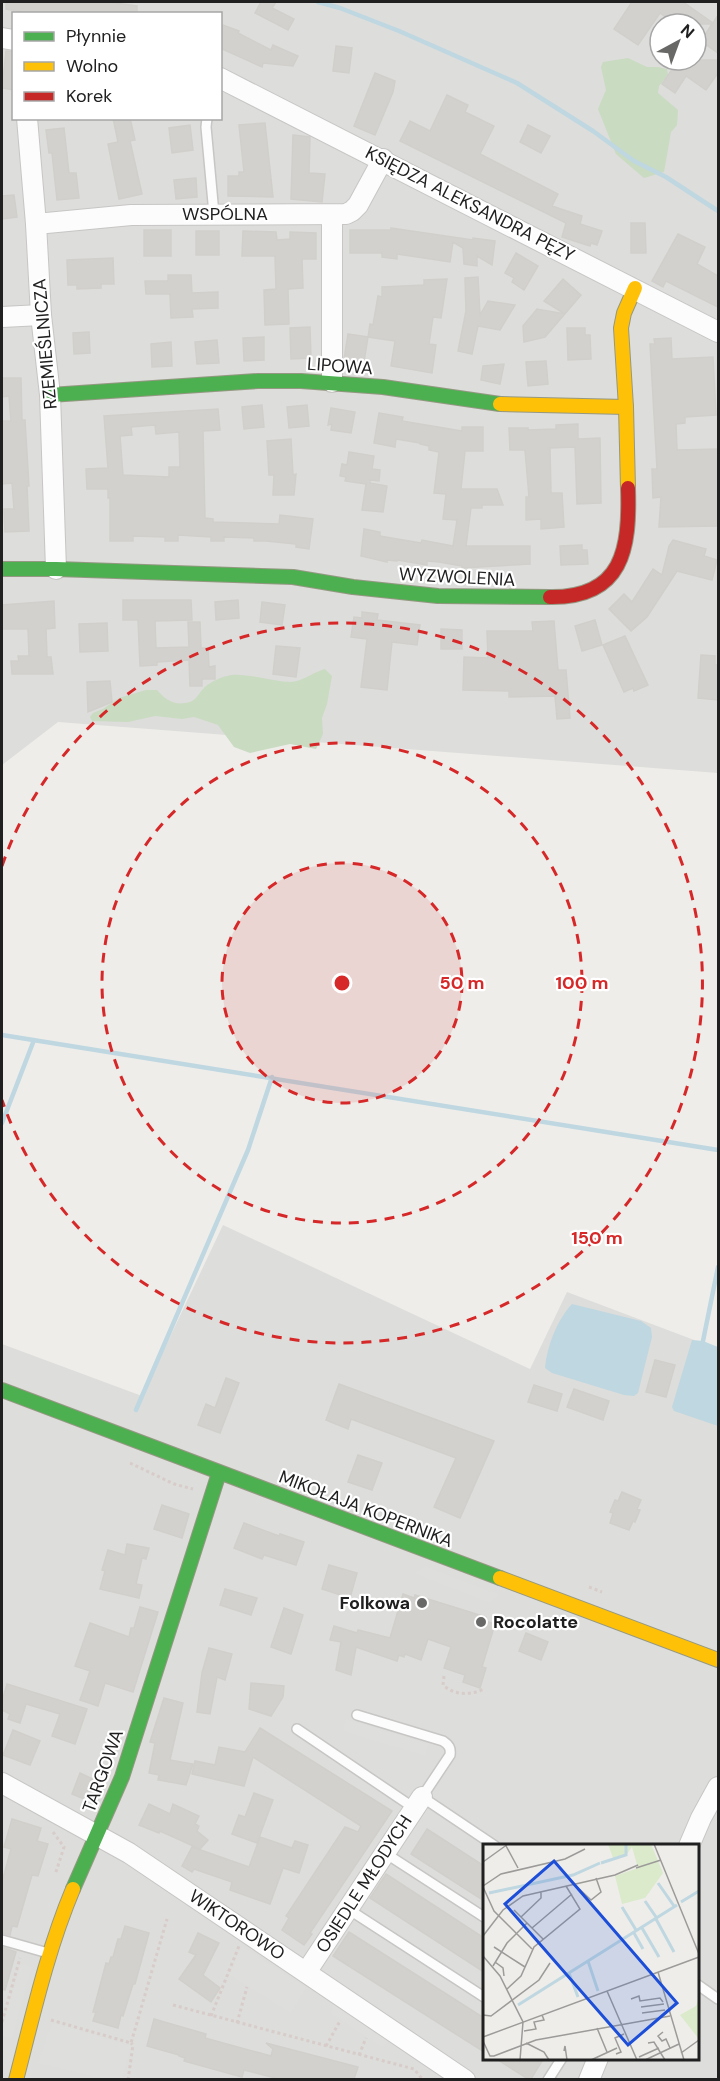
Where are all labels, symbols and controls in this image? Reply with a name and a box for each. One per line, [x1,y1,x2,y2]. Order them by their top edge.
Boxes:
legend [12,12,222,120]
north arrow [648,12,708,72]
text: N [676,19,699,43]
text: Płynnie [66,24,126,48]
text: Wolno [66,54,118,78]
text: Korek [66,84,112,108]
street label: KSIĘDZA ALEKSANDRA PĘZY [361,141,579,268]
street label: WSPÓLNA [182,202,268,226]
street label: RZEMIEŚLNICZA [27,278,63,410]
street label: LIPOWA [306,352,374,380]
street label: WYZWOLENIA [398,562,516,592]
text: 50 m [439,971,485,995]
text: 100 m [555,971,609,995]
centre of rings [332,973,352,993]
text: 150 m [571,1226,623,1250]
street label: MIKOŁAJA KOPERNIKA [276,1465,456,1553]
place label: Folkowa [340,1591,410,1615]
marker: Folkowa [415,1596,429,1610]
place label: Rocolatte [493,1610,578,1634]
marker: Rocolatte [474,1615,488,1629]
street label: TARGOWA [77,1726,129,1816]
street label: OSIEDLE MŁODYCH [310,1811,418,1957]
inset map [483,1844,699,2060]
street label: WIKTOROWO [184,1884,290,1966]

